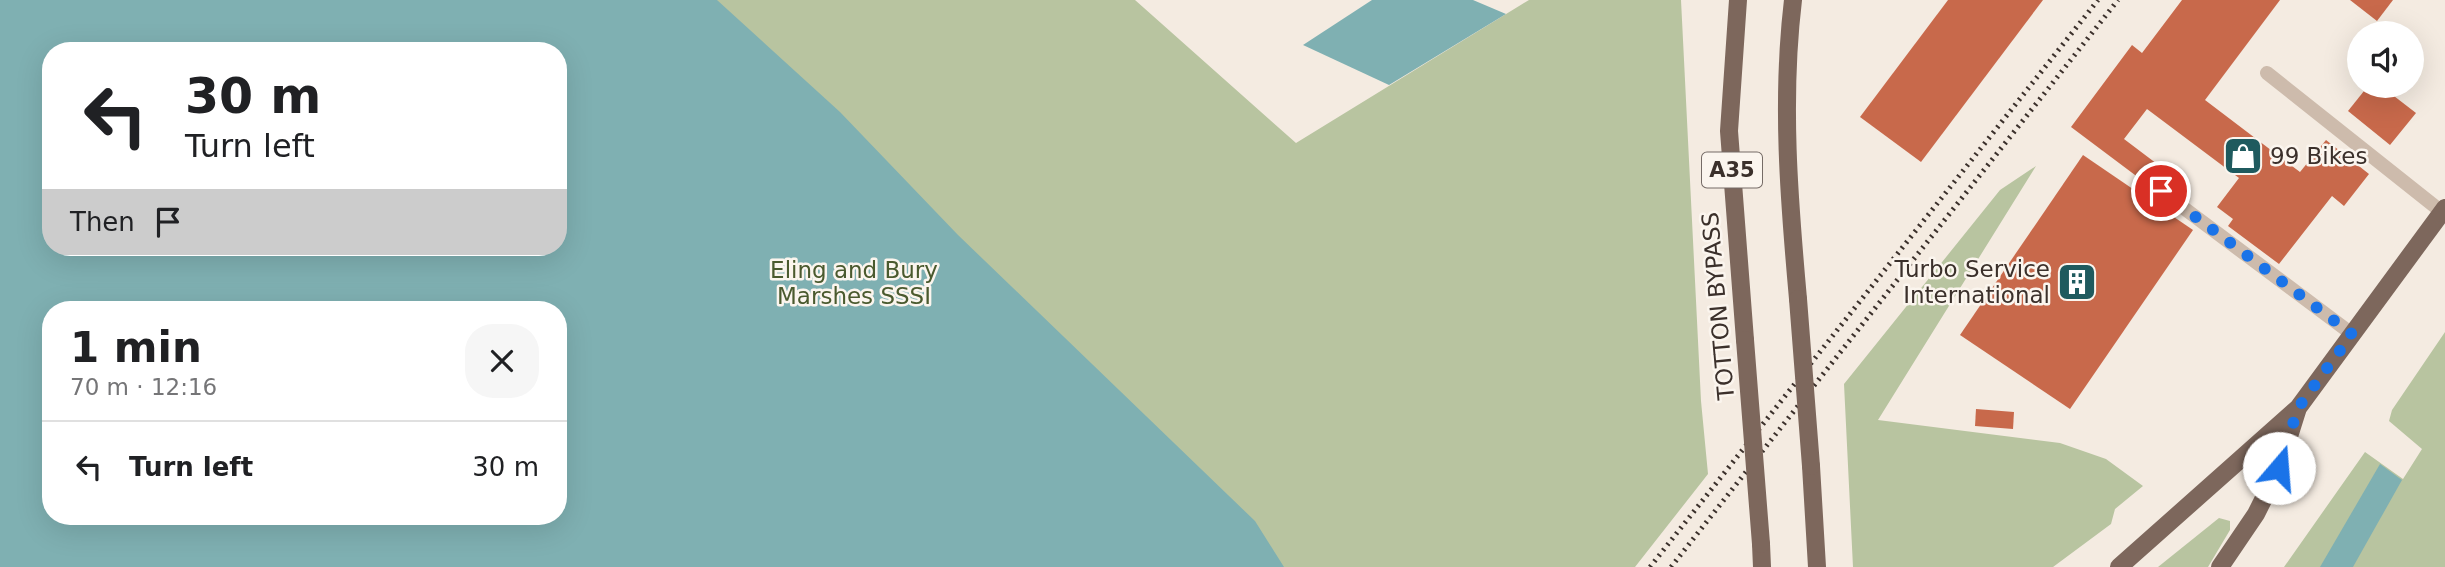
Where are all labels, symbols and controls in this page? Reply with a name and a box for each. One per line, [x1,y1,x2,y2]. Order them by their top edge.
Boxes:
map controls [2347,21,2424,98]
button: sound [2347,21,2424,98]
text: 30 m [185,68,321,125]
icon: left [70,70,161,161]
text: Turn left [185,127,315,165]
shop icon: 99 Bikes [2222,135,2264,177]
place label: 99 Bikes [2270,143,2367,169]
road number: A35 [1702,152,1762,188]
pin [2131,161,2191,221]
icon: arrive [2142,172,2180,210]
icon: arrive [149,203,187,241]
text: Then [70,207,135,237]
street label: TOTTON BYPASS [1697,211,1739,402]
place label: Turbo Service International [1893,256,2050,308]
park label: Eling and Bury Marshes SSSI [770,257,938,309]
building icon: Turbo Service International [2056,261,2098,303]
text: 1 min [70,323,202,372]
button: close [465,324,539,398]
text: 70 m · 12:16 [70,374,217,400]
position arrow [2242,431,2316,505]
icon: left [70,448,108,486]
text: Turn left [129,452,253,482]
text: 30 m [472,452,539,482]

